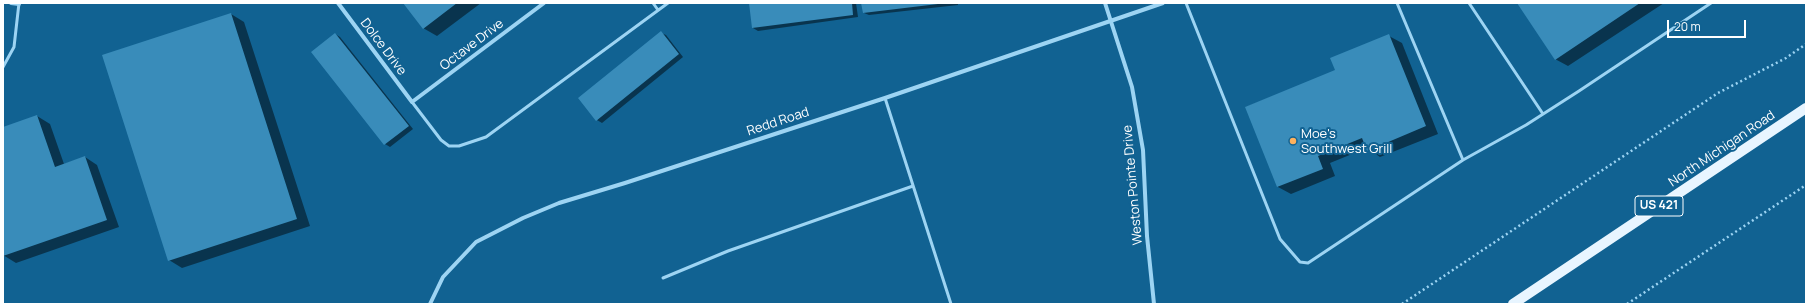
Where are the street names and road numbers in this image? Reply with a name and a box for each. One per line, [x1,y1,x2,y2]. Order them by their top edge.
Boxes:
street label: Dolce Drive [357,16,409,78]
street label: Octave Drive [437,16,507,74]
street label: Redd Road [745,105,811,139]
street label: North Michigan Road [1666,108,1778,190]
street label: Weston Pointe Drive [1120,124,1146,246]
road number: US 421 [1635,196,1683,216]

